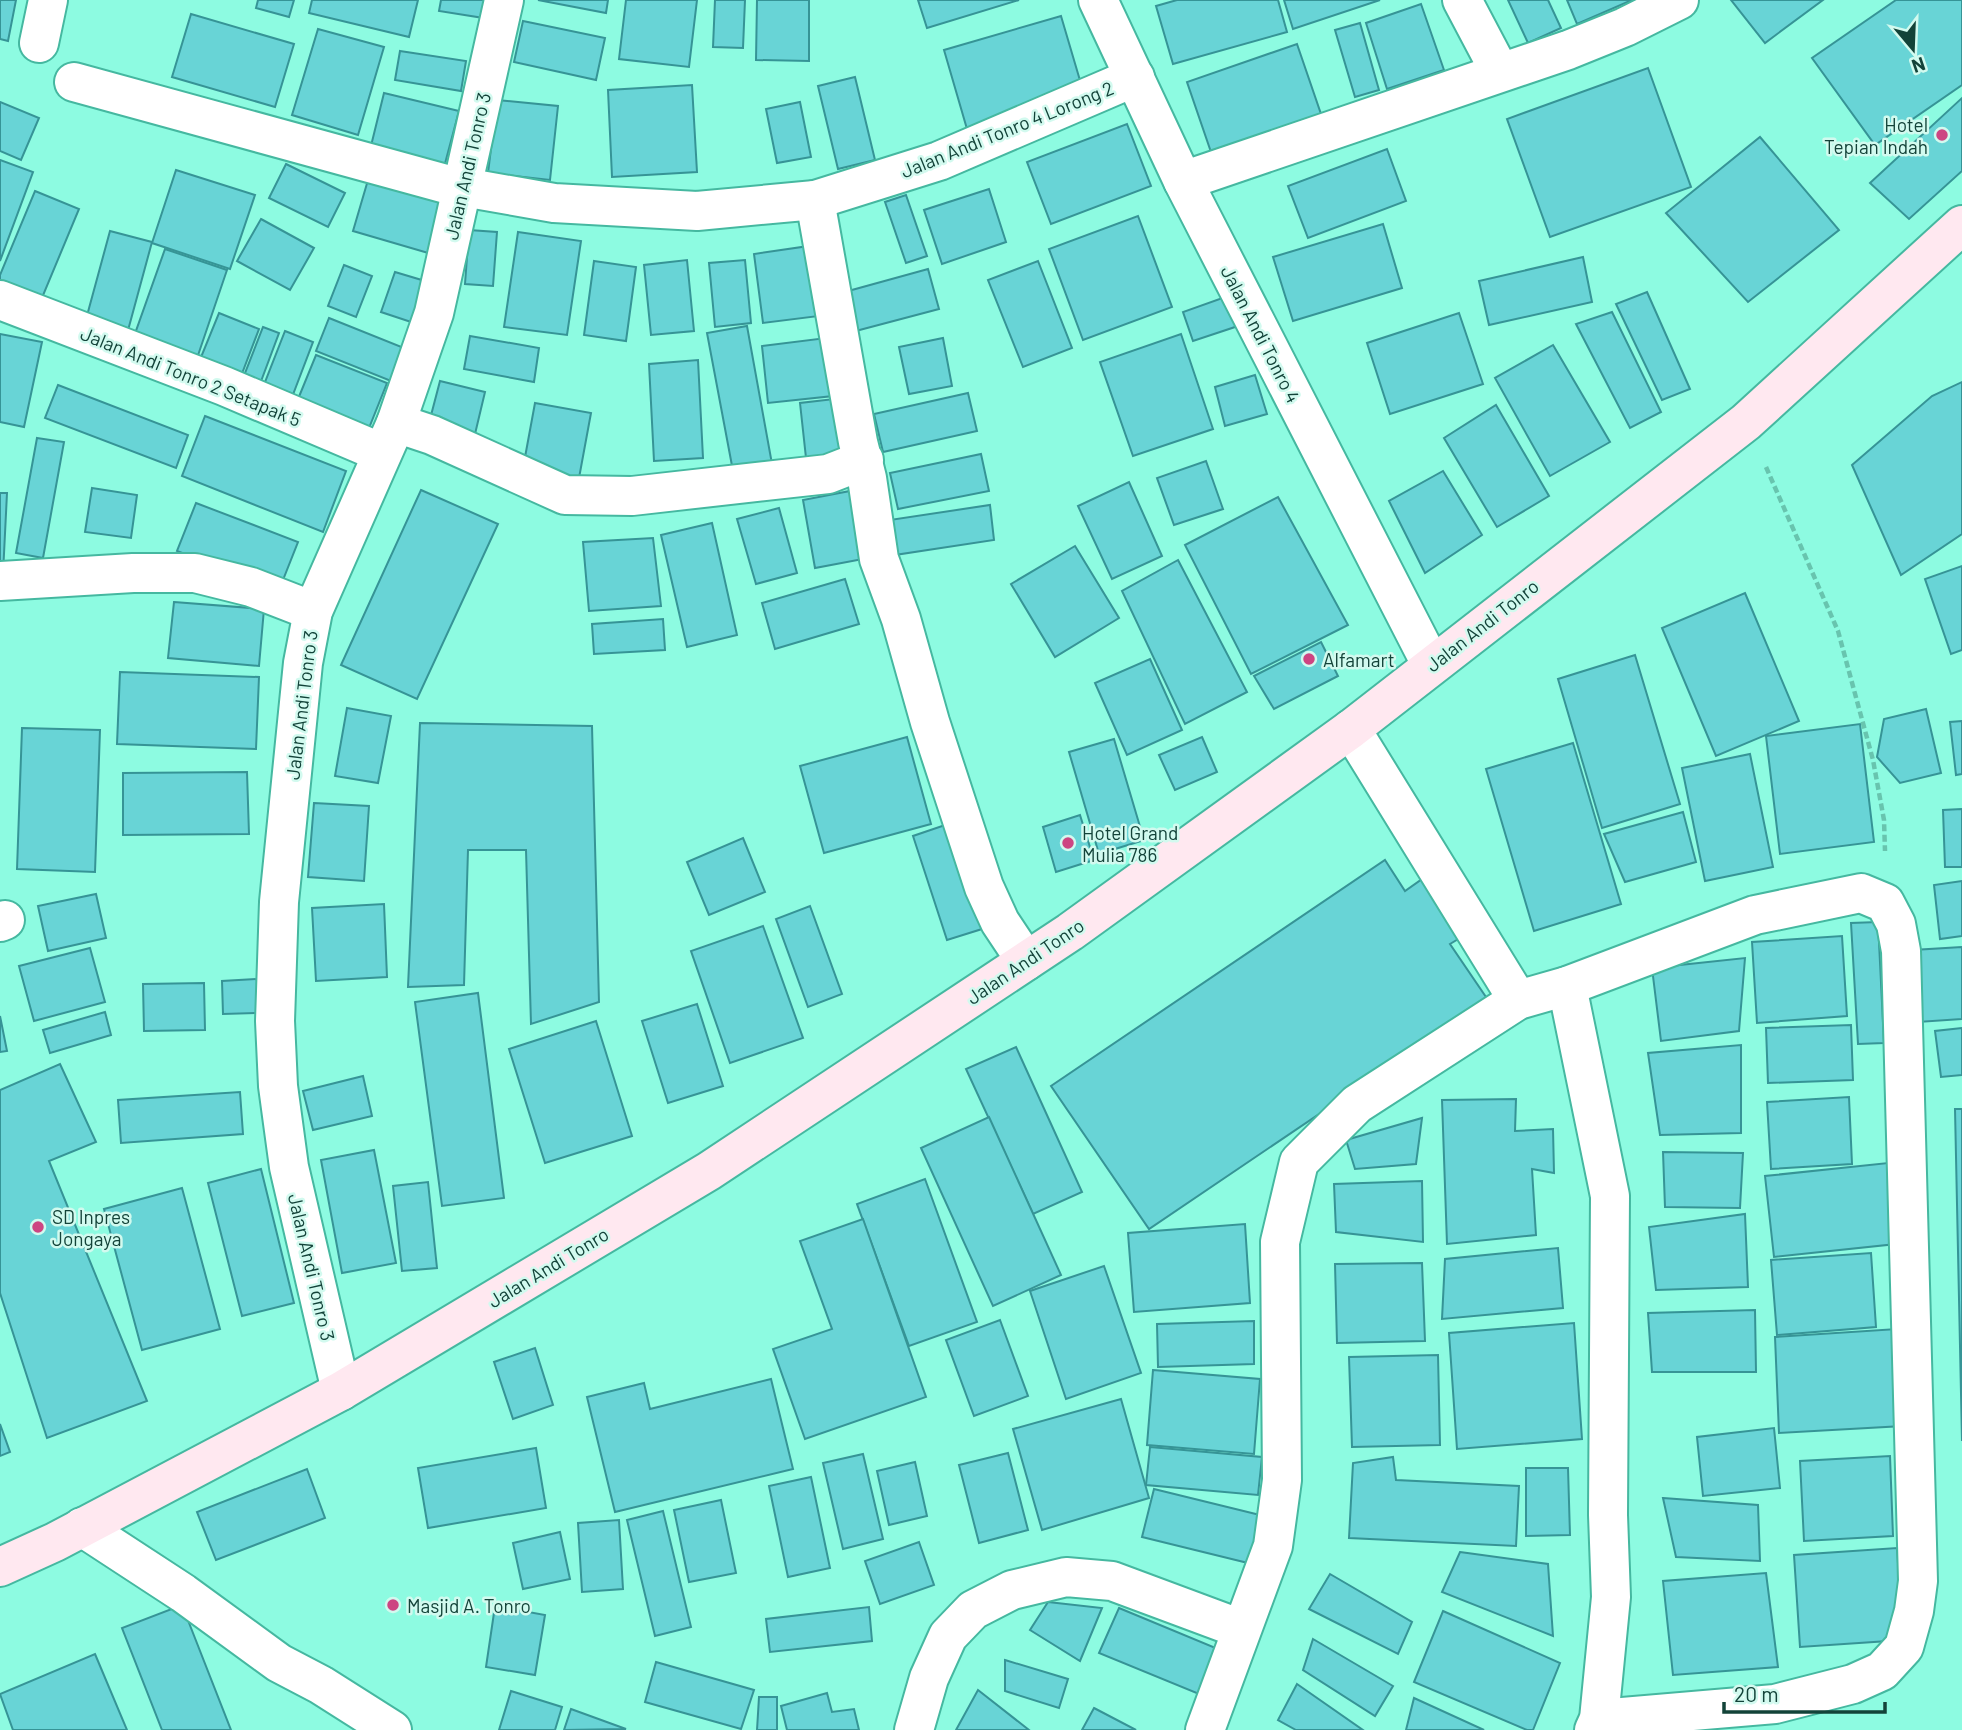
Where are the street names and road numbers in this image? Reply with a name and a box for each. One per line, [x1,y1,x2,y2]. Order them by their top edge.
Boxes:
street label: Jalan Andi Tonro 4 Lorong 2 [897,76,1117,182]
street label: Jalan Andi Tonro 3 [439,90,495,242]
street label: Jalan Andi Tonro 4 [1216,262,1306,406]
street label: Jalan Andi Tonro 2 Setapak 5 [78,321,304,431]
street label: Jalan Andi Tonro [1421,574,1543,676]
street label: Jalan Andi Tonro 3 [280,629,322,781]
street label: Jalan Andi Tonro [962,913,1088,1009]
street label: Jalan Andi Tonro 3 [284,1191,340,1343]
street label: Jalan Andi Tonro [483,1222,613,1312]

